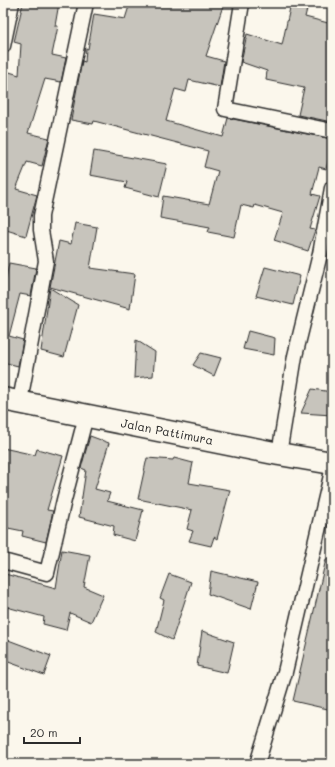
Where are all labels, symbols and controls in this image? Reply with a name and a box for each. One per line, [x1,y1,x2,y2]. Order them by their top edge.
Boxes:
street label: Jalan Pattimura [120,414,215,448]
scale bar [24,719,80,745]
text: 20 m [30,724,58,740]

